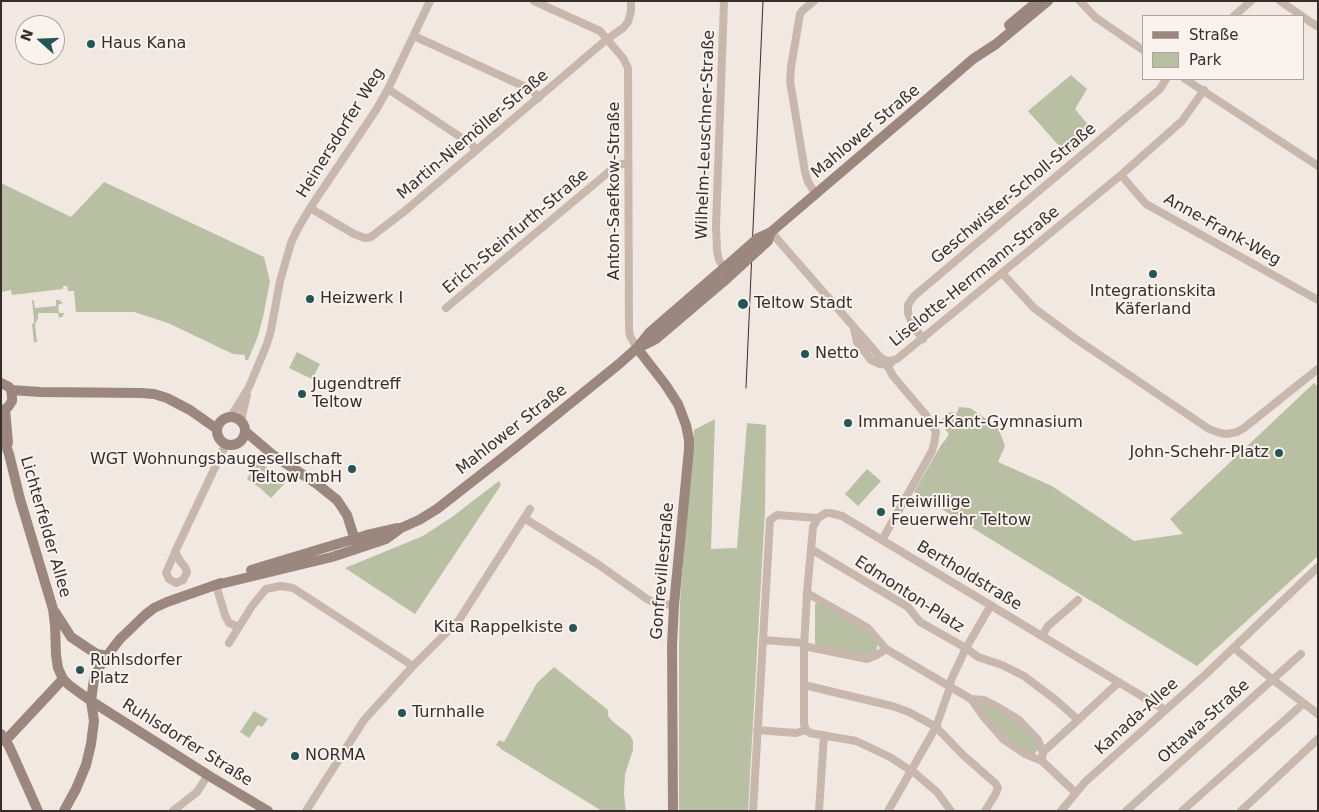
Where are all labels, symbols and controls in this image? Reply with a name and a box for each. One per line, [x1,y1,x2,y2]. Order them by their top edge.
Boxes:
north arrow [15,15,65,65]
legend [1142,15,1304,80]
text: Straße [1189,26,1238,44]
text: N [17,27,36,43]
street label: Wilhelm-Leuschner-Straße [693,30,719,240]
place label: Haus Kana [101,34,186,54]
marker: Haus Kana [85,38,97,50]
text: Park [1189,51,1221,69]
street label: Heinersdorfer Weg [293,64,389,202]
street label: Martin-Niemöller-Straße [394,66,552,204]
street label: Mahlower Straße [808,81,924,183]
street label: Anton-Saefkow-Straße [605,102,625,280]
street label: Geschwister-Scholl-Straße [928,119,1100,269]
street label: Erich-Steinfurth-Straße [439,166,593,298]
street label: Anne-Frank-Weg [1160,190,1284,270]
street label: Liselotte-Herrmann-Straße [886,203,1064,351]
marker: Integrationskita Käferland [1147,268,1159,280]
place label: Integrationskita Käferland [1090,282,1216,320]
place label: Heizwerk I [320,289,403,309]
marker: Heizwerk I [304,293,316,305]
place label: Teltow Stadt [754,294,852,314]
marker: Teltow Stadt [736,297,750,311]
place label: Netto [815,344,859,364]
marker: Netto [799,348,811,360]
place label: Jugendtreff Teltow [312,375,401,413]
street label: Mahlower Straße [453,381,571,479]
marker: Jugendtreff Teltow [296,388,308,400]
place label: Immanuel-Kant-Gymnasium [858,413,1083,433]
marker: Immanuel-Kant-Gymnasium [842,417,854,429]
place label: John-Schehr-Platz [1129,443,1269,463]
marker: John-Schehr-Platz [1273,447,1285,459]
place label: WGT Wohnungsbaugesellschaft Teltow mbH [90,450,342,488]
street label: Lichterfelder Allee [16,454,74,600]
marker: WGT Wohnungsbaugesellschaft Teltow mbH [346,463,358,475]
place label: Freiwillige Feuerwehr Teltow [891,493,1031,531]
street label: Gonfrevillestraße [647,502,679,640]
marker: Freiwillige Feuerwehr Teltow [875,506,887,518]
street label: Bertholdstraße [913,537,1025,615]
street label: Edmonton-Platz [851,553,967,637]
place label: Kita Rappelkiste [434,618,563,638]
marker: Kita Rappelkiste [567,622,579,634]
place label: Ruhlsdorfer Platz [90,651,182,689]
marker: Ruhlsdorfer Platz [74,664,86,676]
street label: Kanada-Allee [1092,675,1182,759]
street label: Ottawa-Straße [1154,676,1254,768]
street label: Ruhlsdorfer Straße [118,695,256,791]
place label: Turnhalle [412,703,485,723]
marker: Turnhalle [396,707,408,719]
place label: NORMA [305,746,365,766]
marker: NORMA [289,750,301,762]

